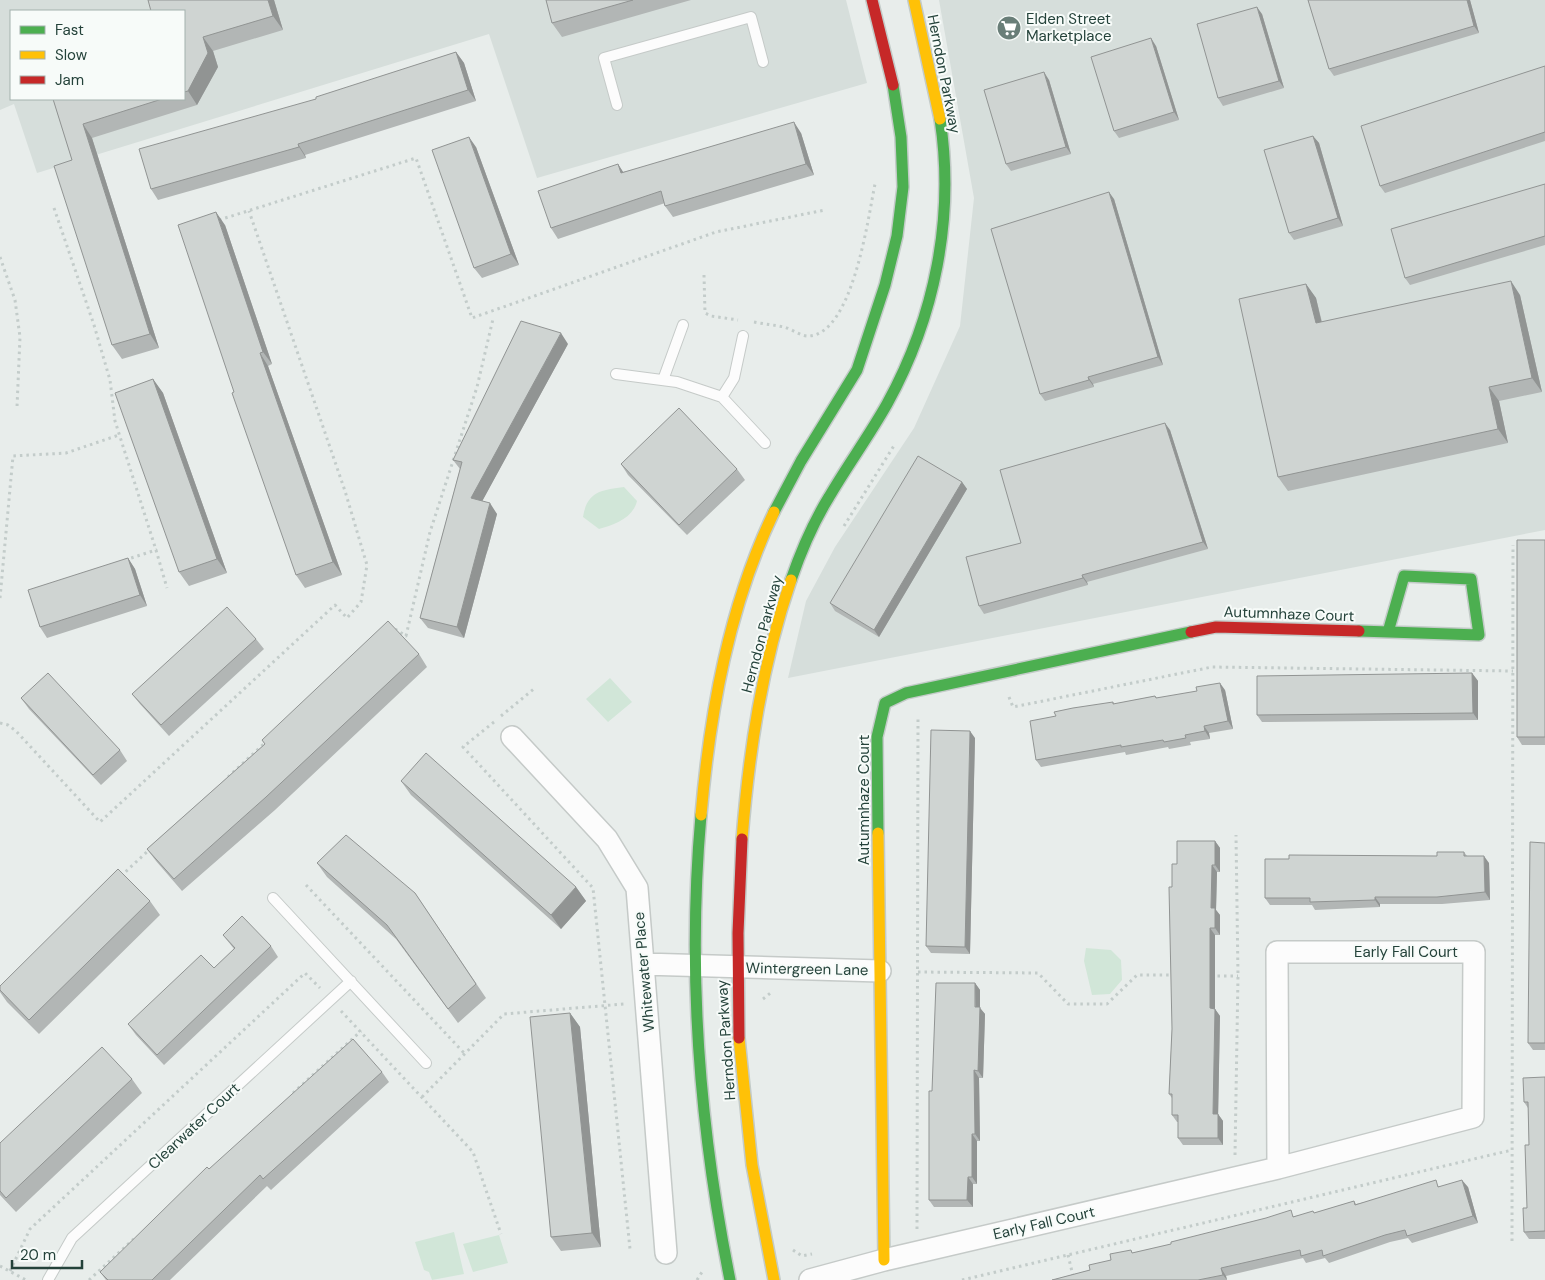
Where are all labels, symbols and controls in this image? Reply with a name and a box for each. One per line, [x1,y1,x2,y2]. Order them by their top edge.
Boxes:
place label: Elden Street Marketplace [1026,9,1112,46]
legend [10,10,185,100]
street label: Herndon Parkway [923,13,965,136]
supermarket icon: Elden Street Marketplace [996,15,1022,41]
text: Fast [55,20,84,40]
text: Slow [55,45,88,65]
text: Jam [55,70,84,90]
street label: Herndon Parkway [737,572,787,695]
street label: Autumnhaze Court [1223,602,1355,626]
street label: Autumnhaze Court [854,735,874,865]
street label: Whitewater Place [629,911,659,1033]
street label: Early Fall Court [1354,942,1458,962]
street label: Wintergreen Lane [745,958,869,980]
street label: Herndon Parkway [712,978,740,1101]
street label: Clearwater Court [144,1078,244,1174]
street label: Early Fall Court [991,1202,1097,1244]
scale bar [12,1238,82,1270]
text: 20 m [20,1245,56,1265]

